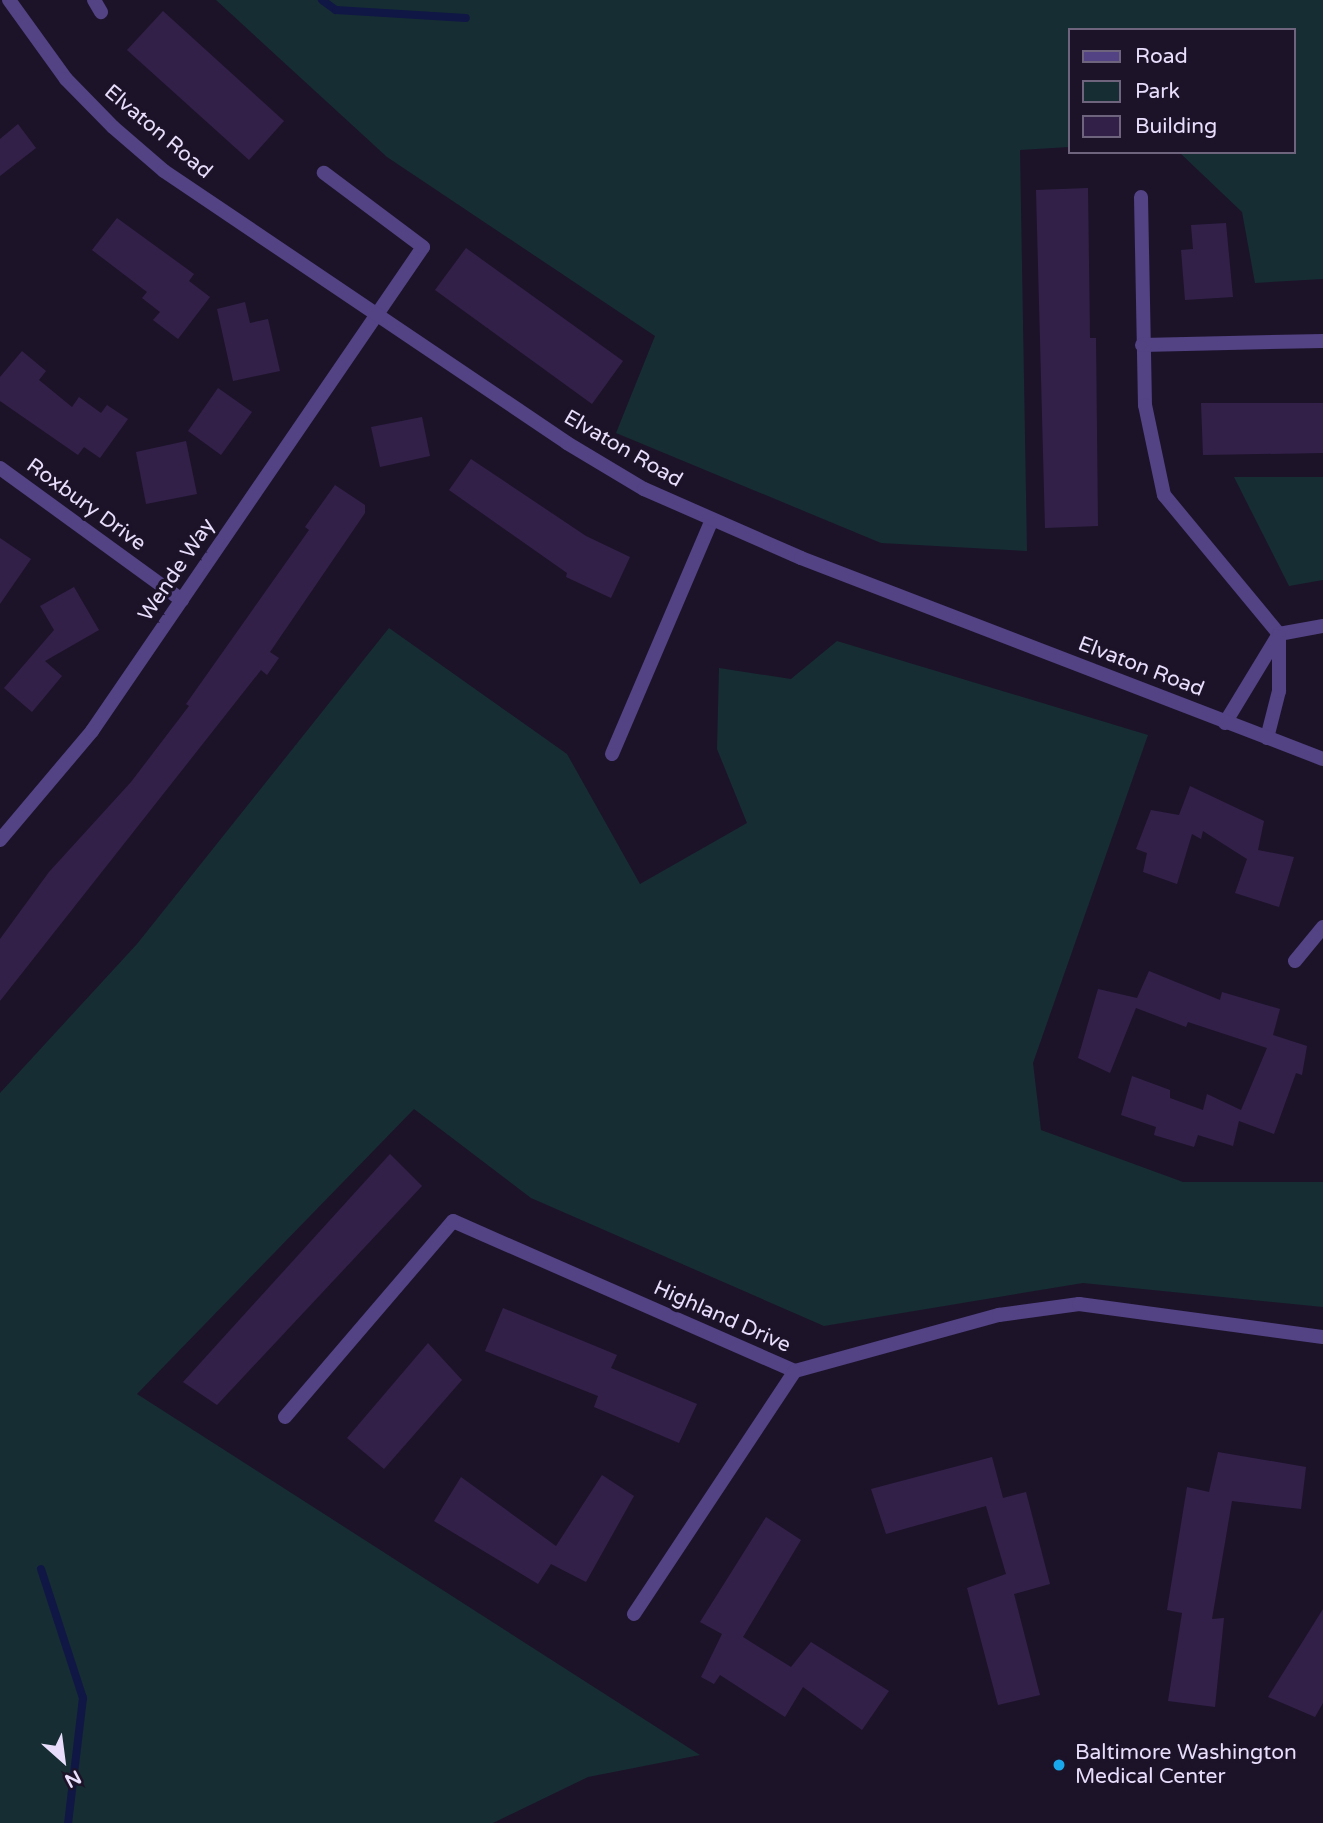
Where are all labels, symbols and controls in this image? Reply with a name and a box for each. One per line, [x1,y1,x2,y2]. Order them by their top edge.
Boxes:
legend [1068,28,1295,154]
text: Road [1135,44,1188,69]
text: Park [1135,79,1180,104]
street label: Elvaton Road [99,80,217,184]
text: Building [1135,114,1217,139]
street label: Elvaton Road [559,405,687,493]
street label: Roxbury Drive [21,453,151,557]
street label: Wende Way [133,514,221,626]
street label: Elvaton Road [1074,631,1208,703]
street label: Highland Drive [650,1276,794,1358]
north arrow [28,1725,98,1795]
place label: Baltimore Washington Medical Center [1075,1740,1297,1790]
marker: Baltimore Washington Medical Center [1049,1755,1069,1775]
text: N [61,1765,85,1792]

